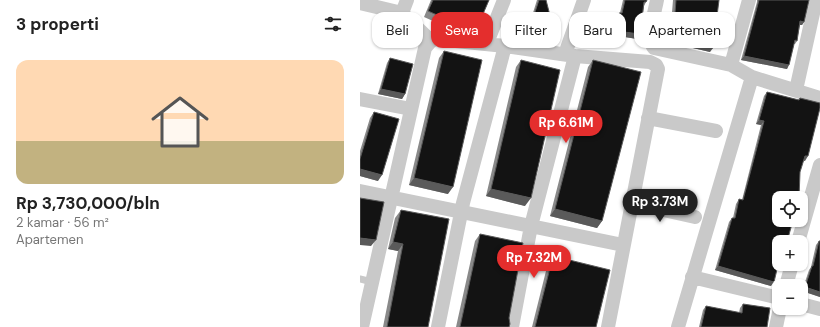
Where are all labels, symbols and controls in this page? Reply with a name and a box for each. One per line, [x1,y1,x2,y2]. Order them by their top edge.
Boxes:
chip: Beli [372,12,423,48]
chip: Sewa [431,12,493,48]
chip: Filter [501,12,561,48]
chip: Baru [569,12,626,48]
chip: Apartemen [634,12,735,48]
text: 3 properti [16,13,99,35]
icon: filters [322,13,344,35]
icon: home [144,86,216,158]
pin: Rp 6.61M [525,110,607,144]
text: Rp 6.61M [539,114,593,131]
pin: Rp 3.73M [619,189,701,223]
map controls [772,191,808,315]
button: locate [772,191,808,227]
text: Rp 3,730,000/bln [16,192,160,214]
text: Rp 3.73M [632,193,688,210]
text: 2 kamar · 56 m² [16,214,109,231]
text: Apartemen [16,231,83,248]
button: + [772,235,808,271]
pin: Rp 7.32M [493,245,575,279]
text: Rp 7.32M [506,249,562,266]
button: − [772,279,808,315]

